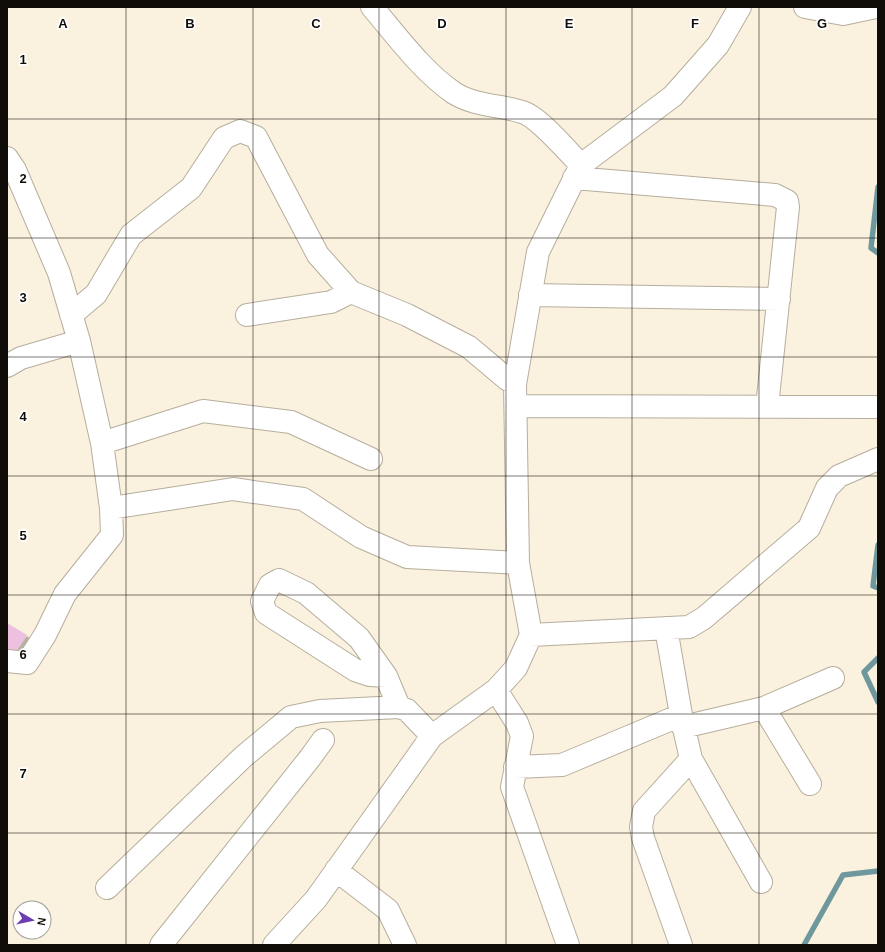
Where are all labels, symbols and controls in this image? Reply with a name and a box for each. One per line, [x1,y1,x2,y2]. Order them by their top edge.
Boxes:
text: A [58,16,68,31]
text: B [185,16,195,31]
text: C [311,16,321,31]
text: D [437,16,447,31]
text: E [565,16,574,31]
text: F [691,16,699,31]
text: G [817,16,827,31]
text: 1 [19,52,27,67]
text: 2 [19,171,27,186]
text: 3 [19,290,27,305]
text: 4 [19,409,27,424]
text: 5 [19,528,27,543]
text: 6 [19,647,27,662]
text: 7 [19,766,27,781]
north arrow [12,900,52,940]
text: N [35,917,48,926]

